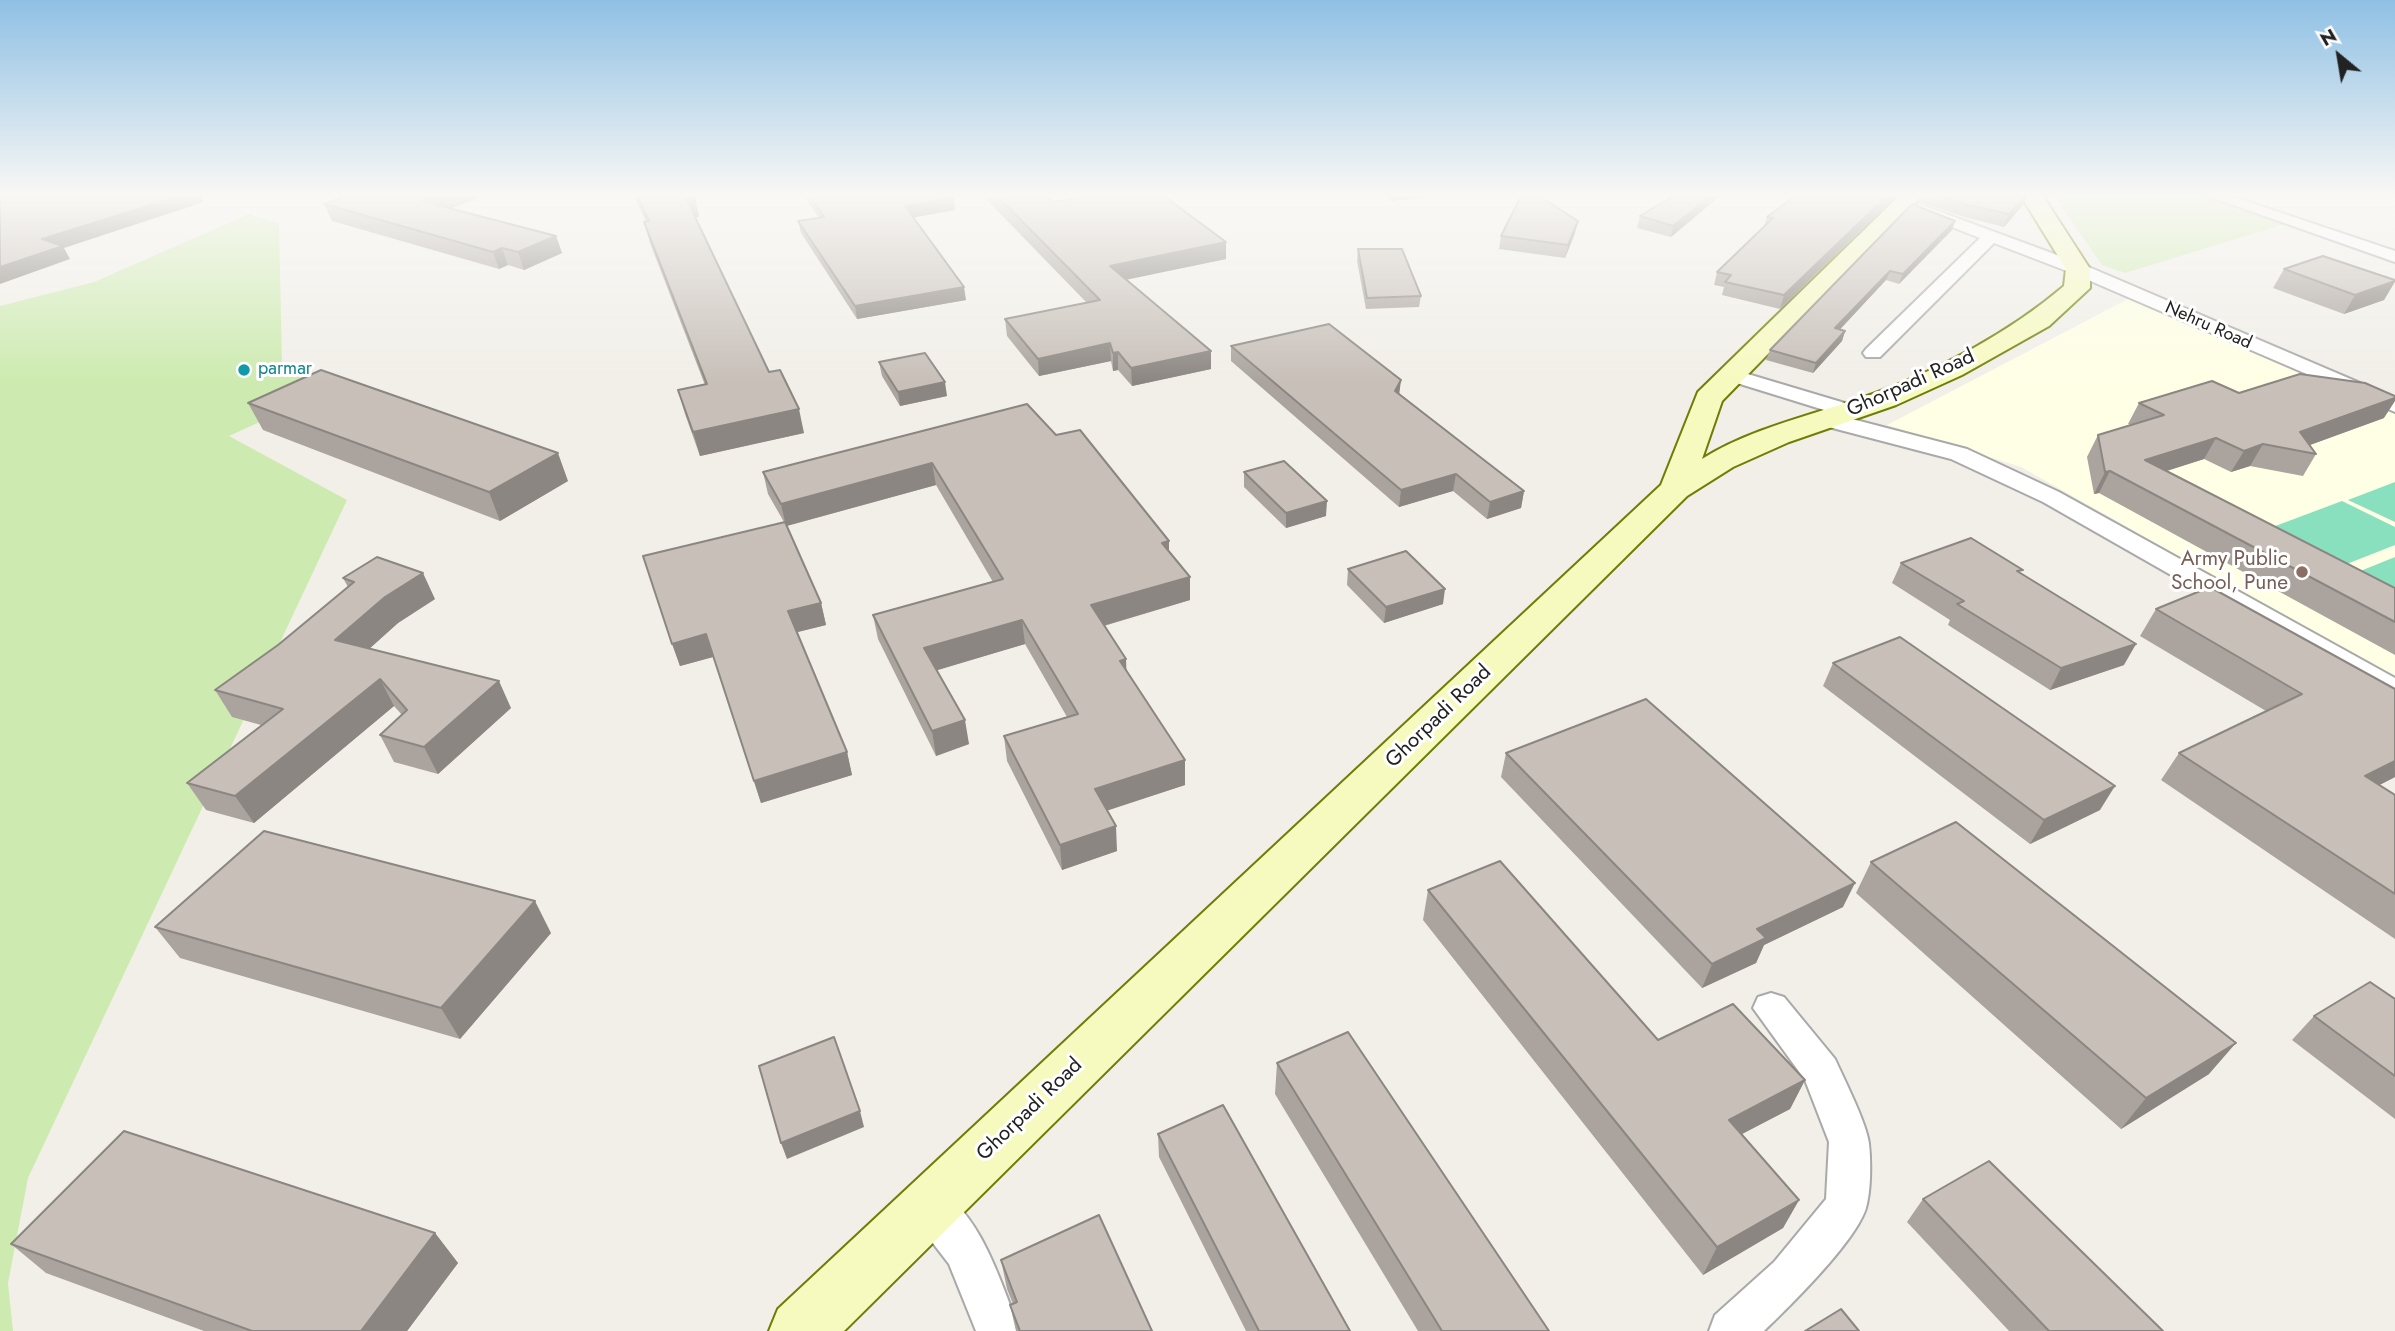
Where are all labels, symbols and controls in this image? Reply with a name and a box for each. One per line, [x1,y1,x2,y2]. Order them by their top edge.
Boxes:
north arrow [2304,21,2374,91]
text: N [2315,22,2342,53]
street label: Nehru Road [2161,297,2255,355]
street label: Ghorpadi Road [1843,345,1979,423]
place label: parmar [258,359,312,381]
marker: parmar [236,362,252,378]
place label: Army Public School, Pune [2171,547,2288,597]
marker: Army Public School, Pune [2294,564,2310,580]
street label: Ghorpadi Road [1381,660,1497,774]
street label: Ghorpadi Road [972,1053,1088,1167]

